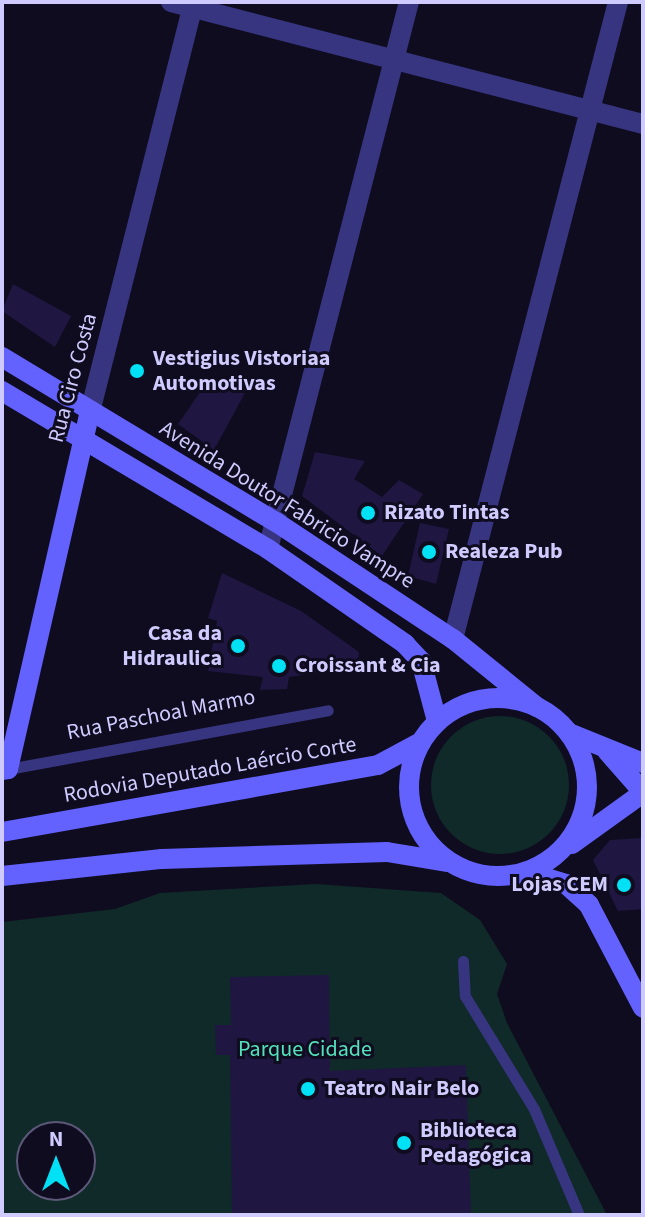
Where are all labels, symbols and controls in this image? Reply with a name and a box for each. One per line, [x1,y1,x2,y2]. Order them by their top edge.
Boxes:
street label: Rua Ciro Costa [43,310,103,446]
place label: Vestigius Vistoriaa Automotivas [153,345,330,396]
marker: Vestigius Vistoriaa Automotivas [128,362,146,380]
street label: Avenida Doutor Fabricio Vampre [155,416,419,594]
place label: Rizato Tintas [384,500,509,526]
marker: Rizato Tintas [359,504,377,522]
place label: Realeza Pub [445,539,563,565]
marker: Realeza Pub [420,543,438,561]
place label: Casa da Hidraulica [122,620,222,672]
marker: Casa da Hidraulica [229,637,247,655]
place label: Croissant & Cia [295,653,441,679]
marker: Croissant & Cia [270,657,288,675]
street label: Rua Paschoal Marmo [65,684,257,746]
street label: Rodovia Deputado Laércio Corte [62,731,358,809]
place label: Lojas CEM [511,872,608,898]
marker: Lojas CEM [615,876,633,894]
park label: Parque Cidade [238,1037,372,1063]
place label: Teatro Nair Belo [324,1076,479,1102]
marker: Teatro Nair Belo [299,1080,317,1098]
place label: Biblioteca Pedagógica [420,1117,531,1168]
north arrow [16,1121,96,1201]
text: N [49,1123,63,1155]
marker: Biblioteca Pedagógica [395,1134,413,1152]

